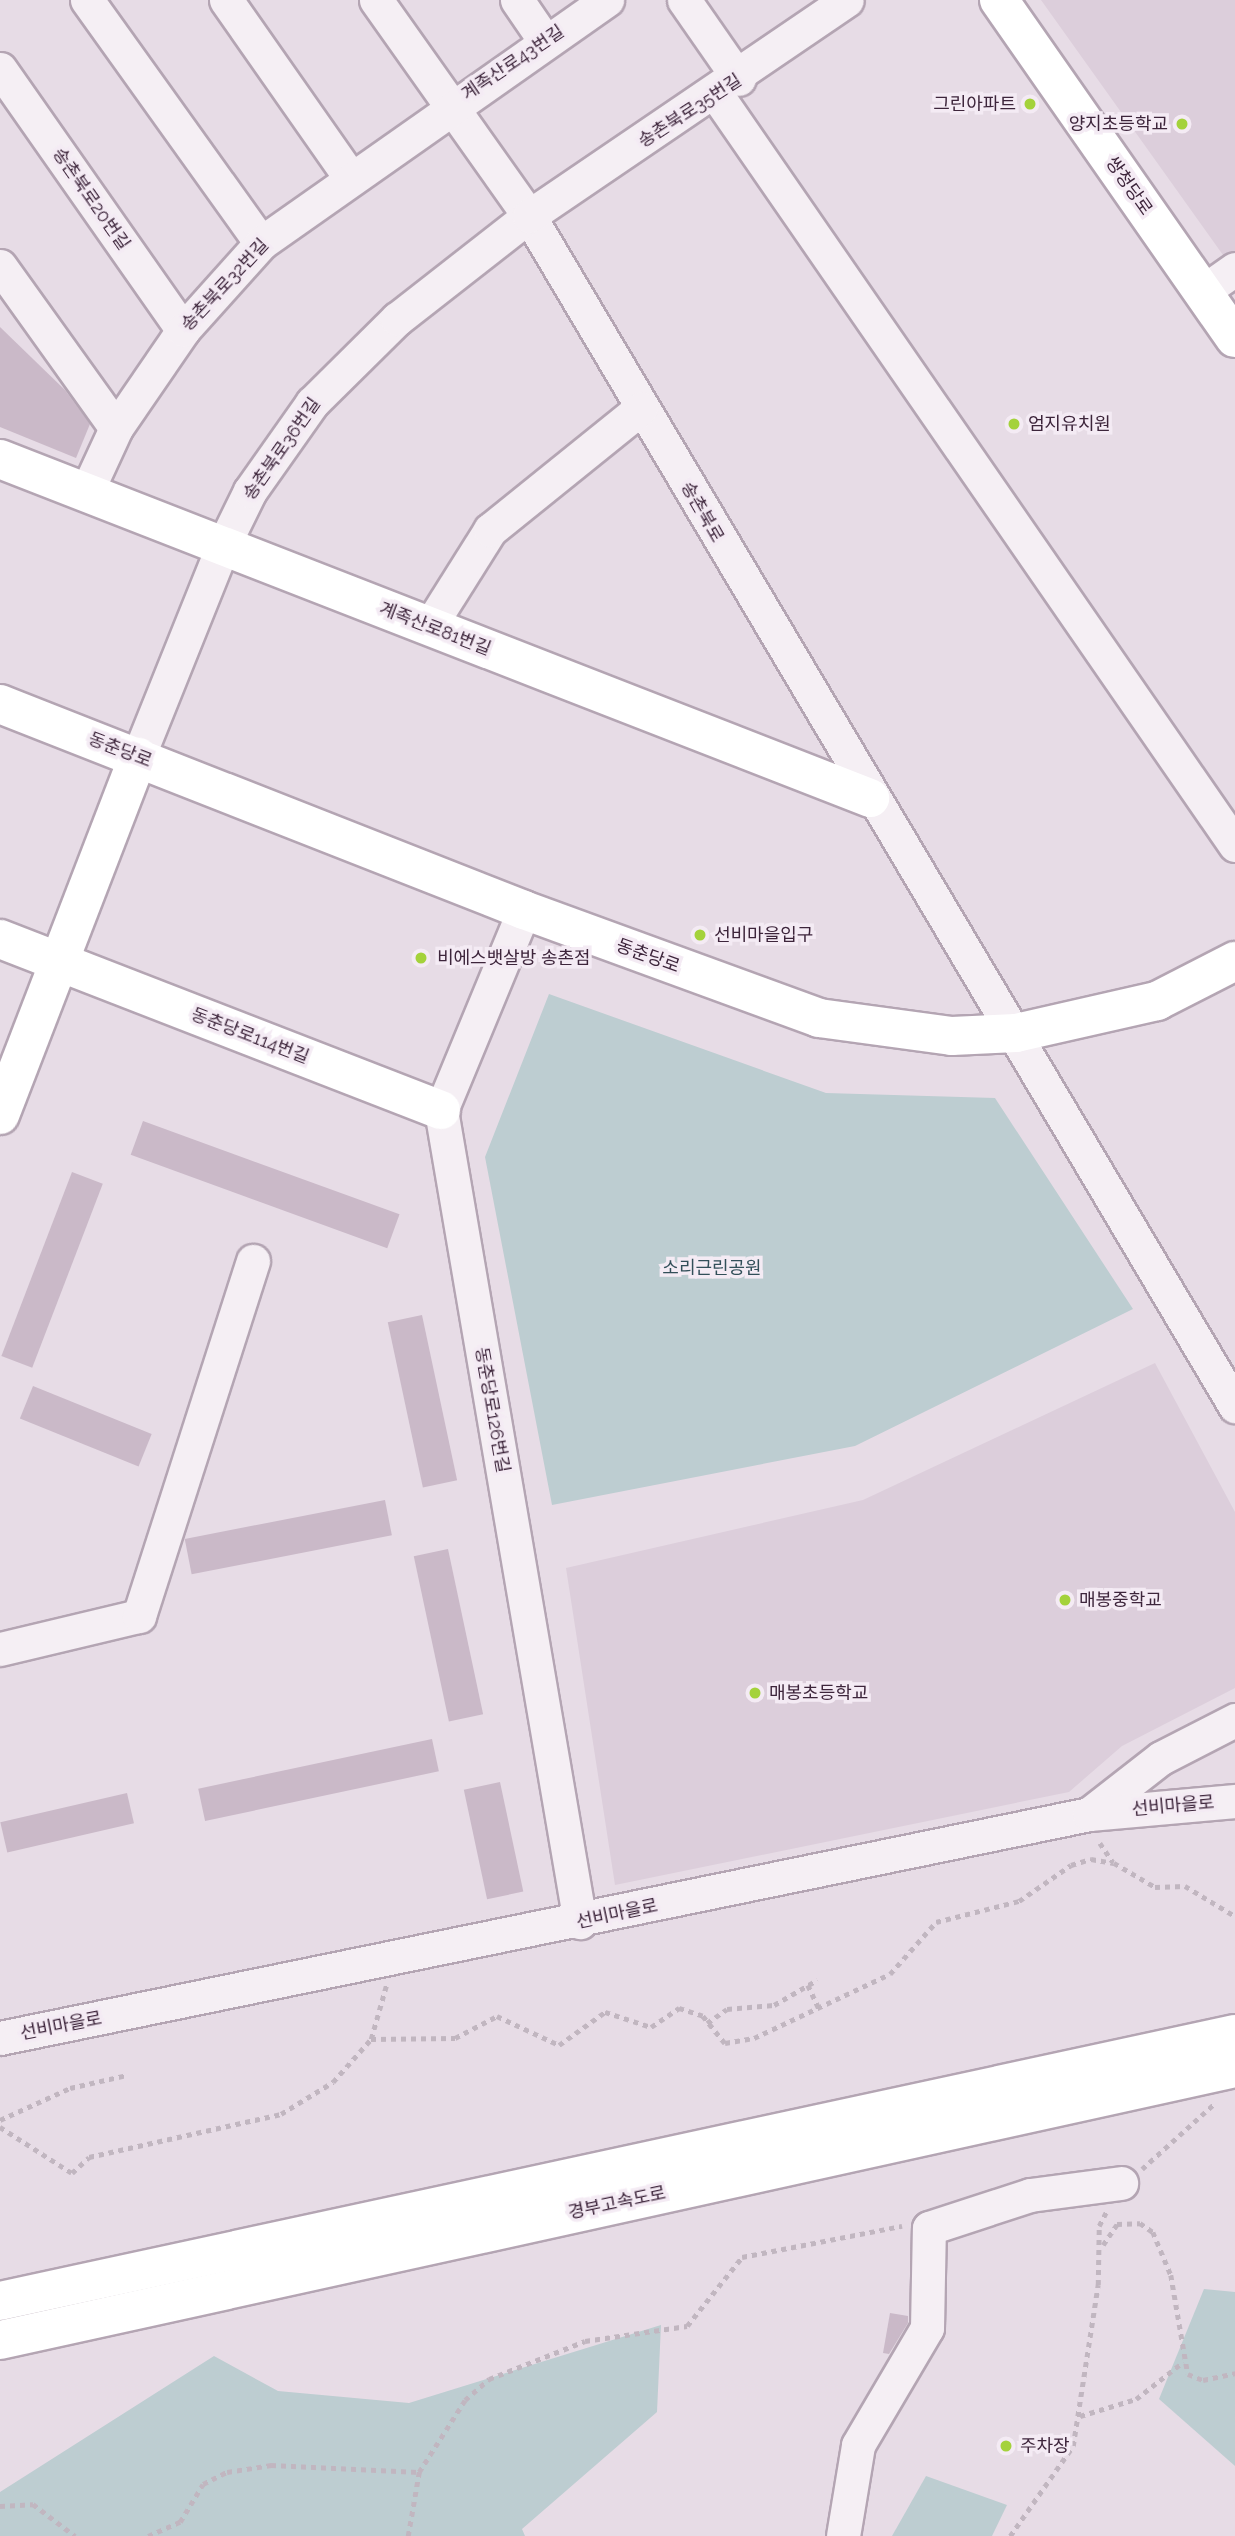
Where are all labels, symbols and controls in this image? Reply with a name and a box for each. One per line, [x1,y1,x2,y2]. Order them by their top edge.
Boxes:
street label: 계족산로43번길 [458,21,568,105]
street label: 송촌북로35번길 [634,70,746,152]
place label: 그린아파트 [933,93,1016,115]
marker: 그린아파트 [1022,96,1038,112]
place label: 양지초등학교 [1069,113,1168,135]
marker: 양지초등학교 [1174,116,1190,132]
street label: 송촌북로20번길 [48,144,134,254]
street label: 쌍청당로 [1101,153,1157,219]
street label: 송촌북로32번길 [177,234,273,336]
street label: 송촌북로36번길 [239,394,325,504]
place label: 엄지유치원 [1028,413,1111,435]
marker: 엄지유치원 [1006,416,1022,432]
street label: 송촌북로 [676,478,728,546]
street label: 계족산로81번길 [376,598,494,660]
street label: 동춘당로 [85,728,155,772]
place label: 선비마을입구 [714,924,813,946]
marker: 선비마을입구 [692,927,708,943]
street label: 동춘당로 [613,935,683,977]
place label: 비에스뱃살방 송촌점 [437,947,591,969]
marker: 비에스뱃살방 송촌점 [411,948,431,968]
street label: 동춘당로114번길 [188,1004,312,1068]
park label: 소리근린공원 [662,1257,762,1279]
street label: 동춘당로126번길 [470,1345,514,1475]
place label: 매봉중학교 [1079,1589,1162,1611]
marker: 매봉중학교 [1057,1592,1073,1608]
place label: 매봉초등학교 [769,1682,868,1704]
marker: 매봉초등학교 [747,1685,763,1701]
street label: 선비마을로 [1131,1792,1215,1820]
street label: 선비마을로 [574,1895,660,1933]
street label: 선비마을로 [18,2007,104,2045]
street label: 경부고속도로 [566,2182,668,2224]
place label: 주차장 [1020,2435,1070,2457]
marker: 주차장 [998,2438,1014,2454]

